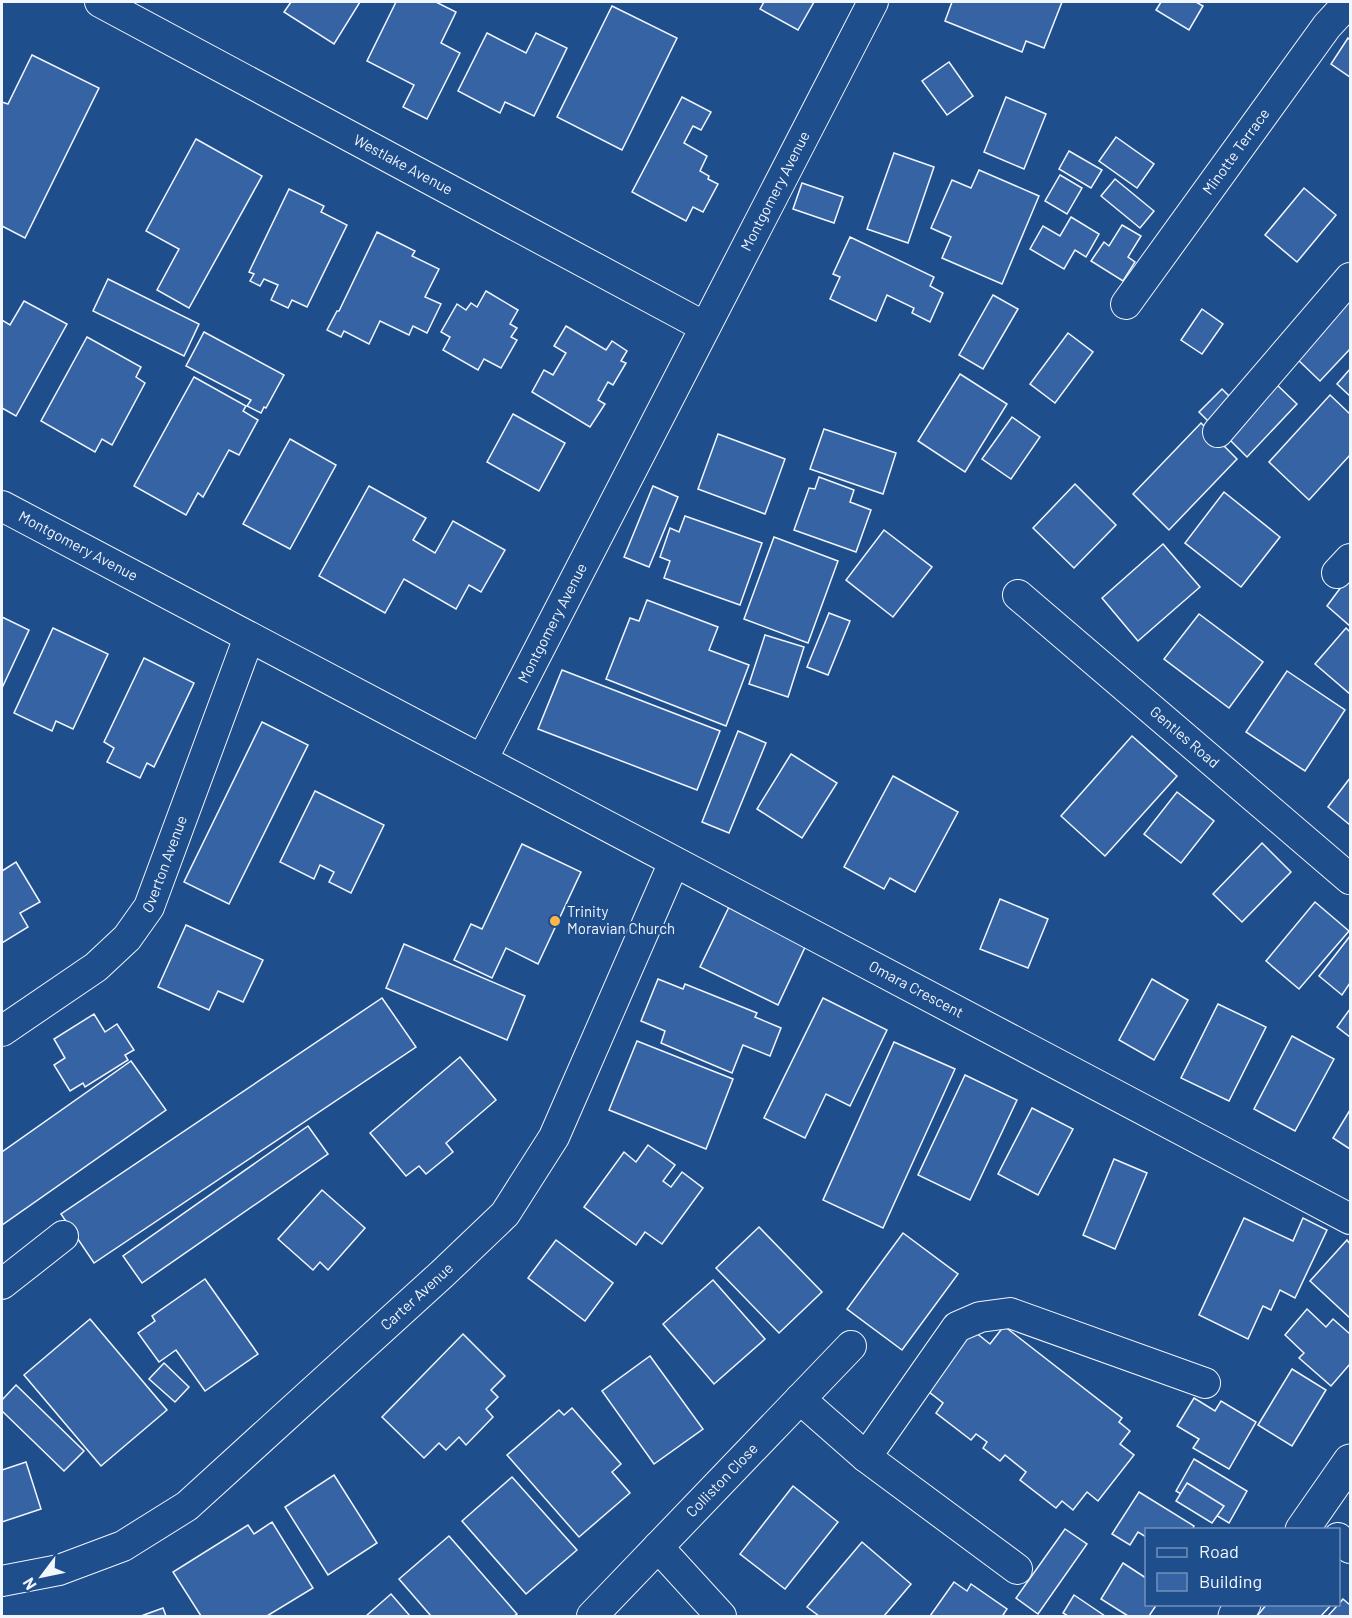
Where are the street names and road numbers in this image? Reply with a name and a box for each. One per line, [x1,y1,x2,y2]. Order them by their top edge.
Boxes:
street label: Minotte Terrace [1198,104,1273,198]
street label: Montgomery Avenue [736,128,813,254]
street label: Westlake Avenue [351,130,456,198]
street label: Montgomery Avenue [16,506,141,584]
street label: Montgomery Avenue [513,560,590,686]
street label: Gentles Road [1147,702,1223,771]
street label: Overton Avenue [138,813,190,916]
street label: Omara Crescent [866,956,967,1021]
street label: Carter Avenue [376,1258,456,1333]
street label: Colliston Close [682,1439,761,1520]

